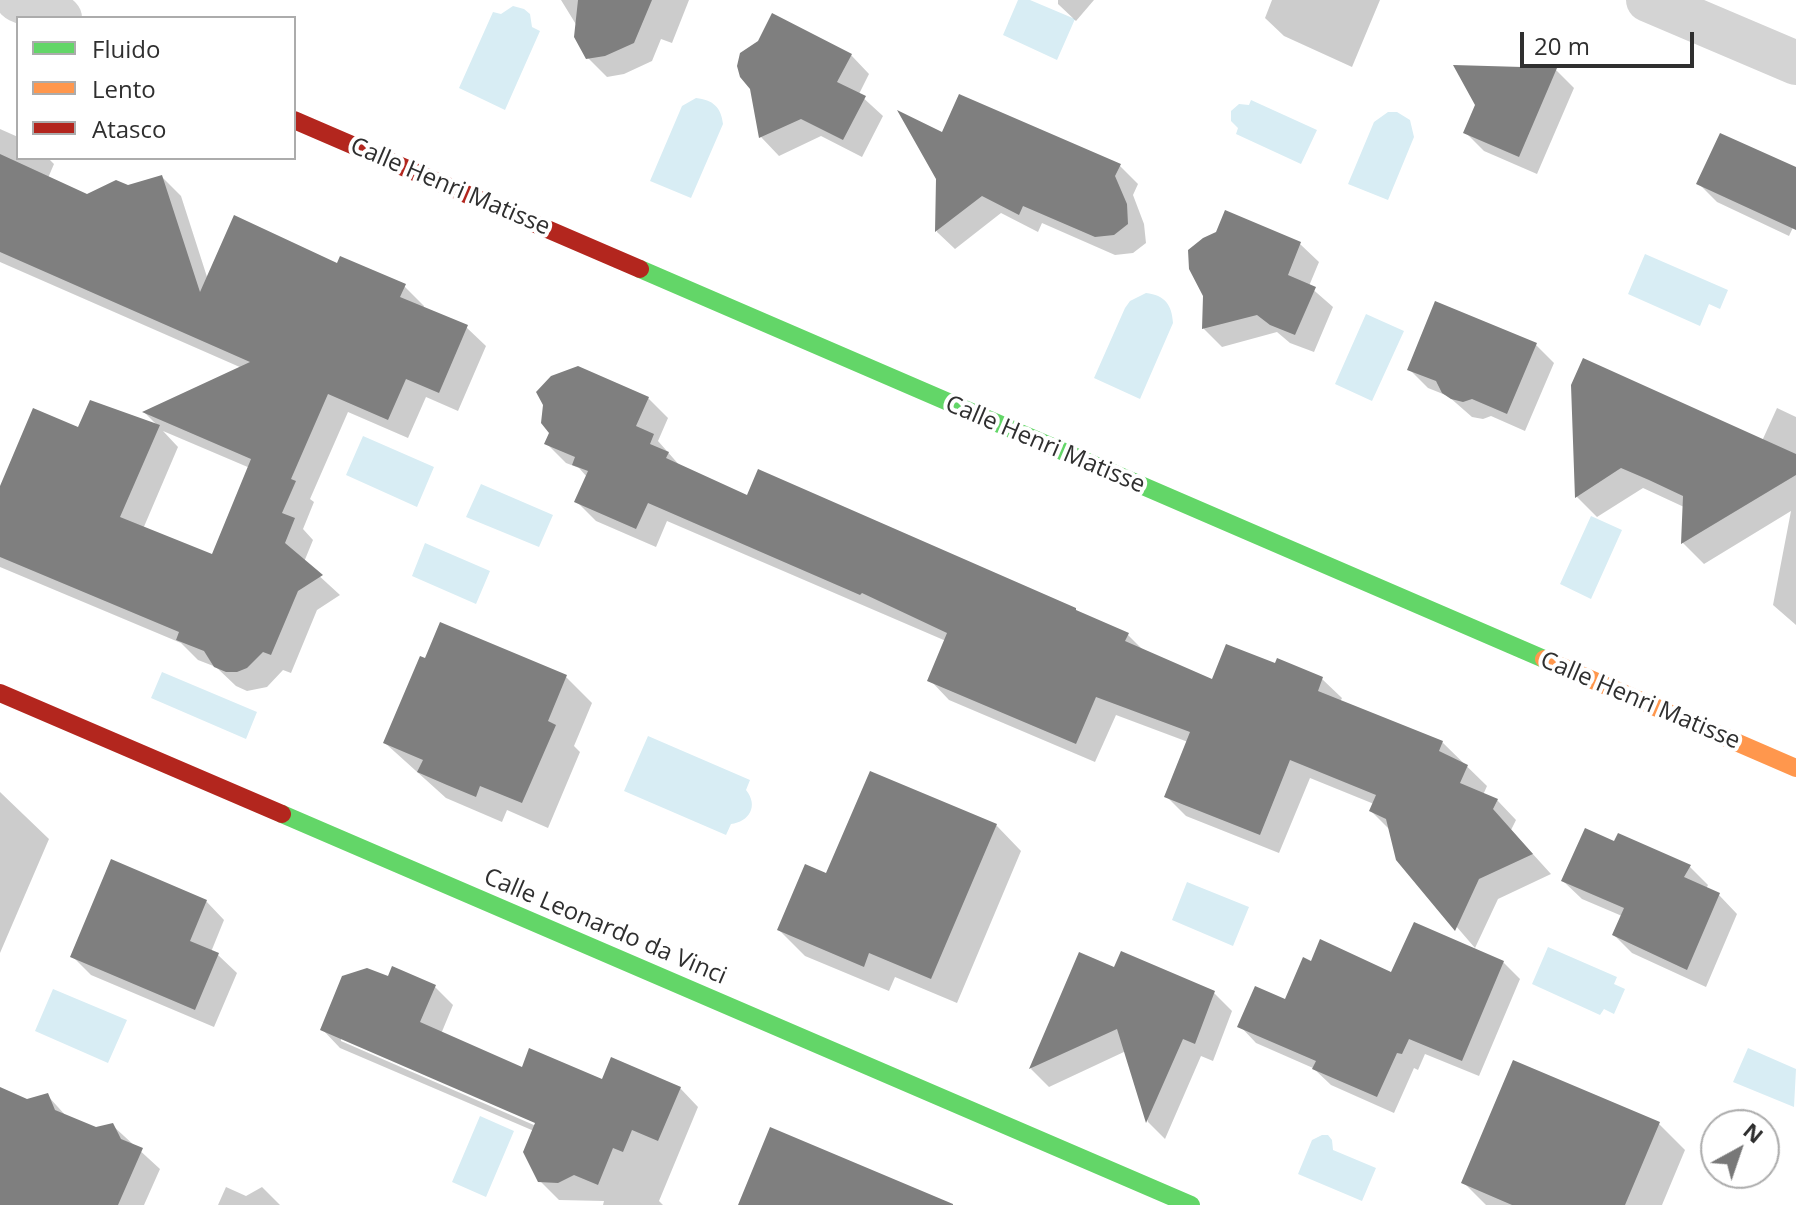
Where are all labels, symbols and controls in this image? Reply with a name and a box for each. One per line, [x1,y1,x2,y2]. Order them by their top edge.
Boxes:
legend [16,16,296,160]
scale bar [1524,16,1698,66]
text: 20 m [1534,29,1590,62]
text: Fluido [92,32,160,65]
text: Lento [92,72,156,105]
text: Atasco [92,112,166,145]
street label: Calle Henri Matisse [346,132,554,242]
street label: Calle Henri Matisse [941,390,1149,500]
street label: Calle Henri Matisse [1536,646,1744,756]
street label: Calle Leonardo da Vinci [479,863,731,991]
north arrow [1700,1109,1780,1189]
text: N [1738,1115,1771,1149]

